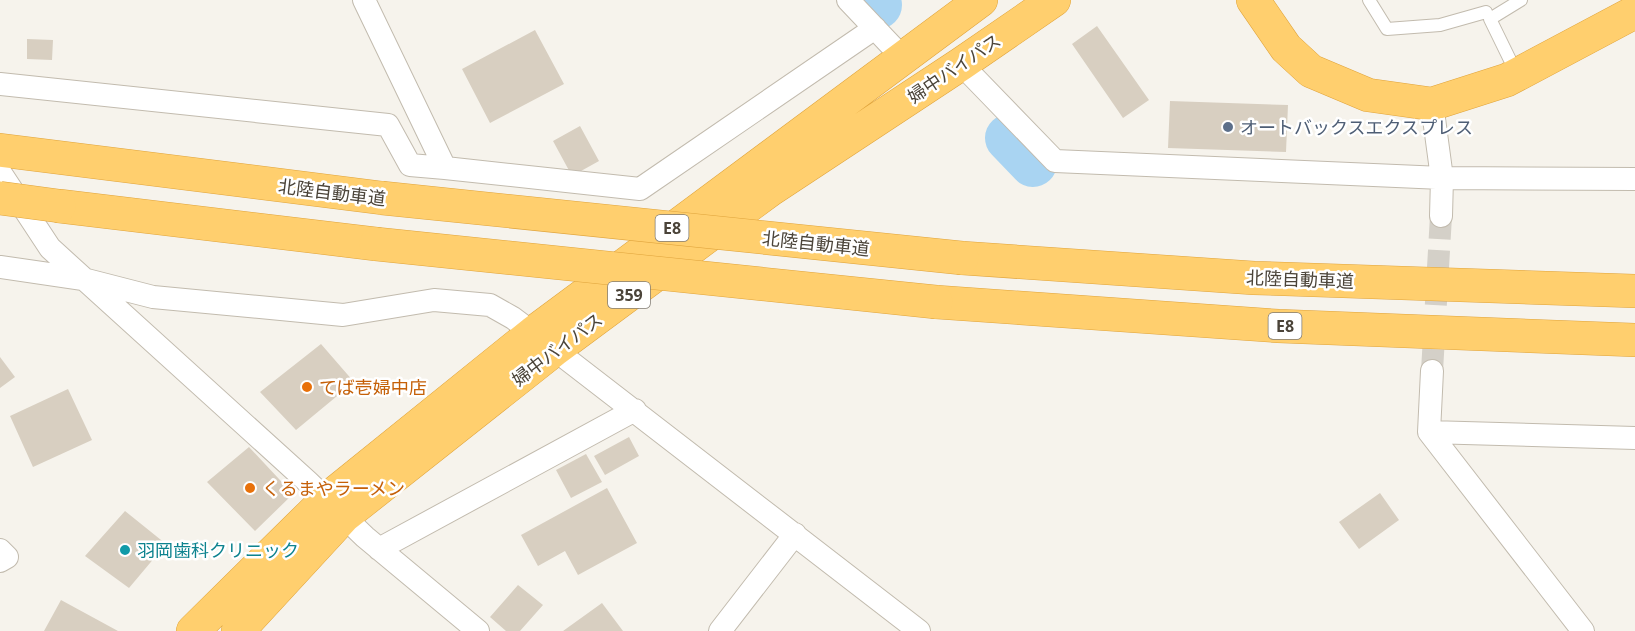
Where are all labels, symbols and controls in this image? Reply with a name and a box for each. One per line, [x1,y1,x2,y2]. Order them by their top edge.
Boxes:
street label: 婦中バイパス [903,28,1005,108]
place label: オートバックスエクスプレス [1240,115,1473,139]
marker: オートバックスエクスプレス [1221,120,1235,134]
street label: 北陸自動車道 [277,174,387,210]
road number: E8 [656,215,688,241]
street label: 北陸自動車道 [761,225,871,261]
street label: 北陸自動車道 [1246,265,1354,293]
road number: 359 [608,282,650,308]
street label: 婦中バイパス [507,307,607,391]
road number: E8 [1268,313,1302,339]
place label: てば壱婦中店 [319,375,427,399]
marker: てば壱婦中店 [300,380,314,394]
place label: くるまやラーメン [262,476,405,500]
marker: くるまやラーメン [243,481,257,495]
place label: 羽岡歯科クリニック [137,538,299,562]
marker: 羽岡歯科クリニック [118,543,132,557]

